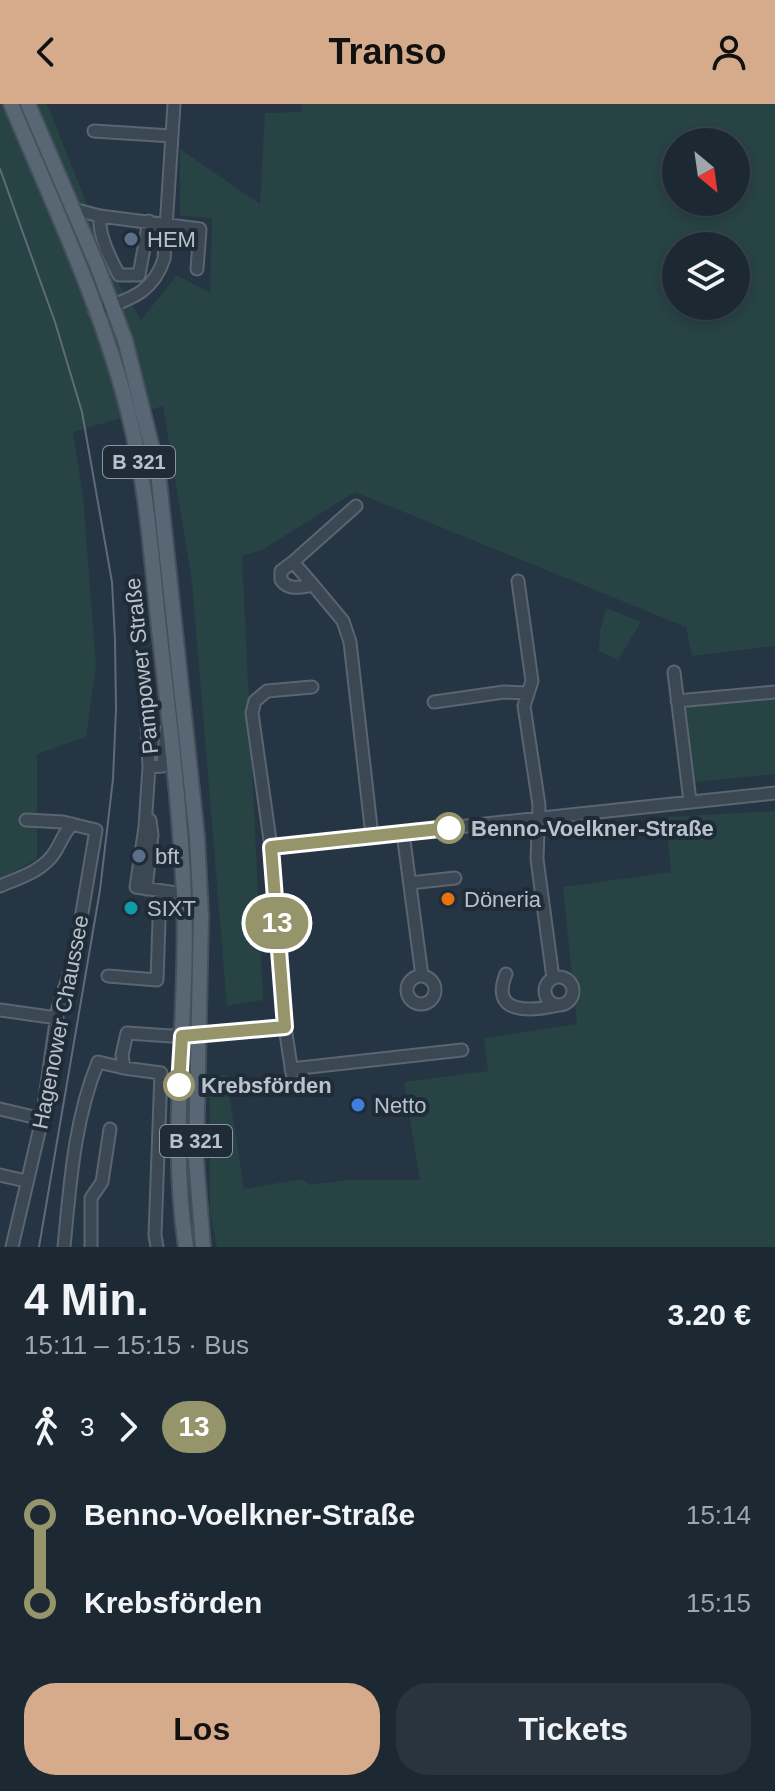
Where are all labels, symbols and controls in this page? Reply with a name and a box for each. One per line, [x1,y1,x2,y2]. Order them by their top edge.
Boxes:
icon: back [24,30,68,74]
icon: person [707,30,751,74]
text: Transo [328,31,447,72]
north arrow [662,128,750,216]
map controls [662,128,750,320]
place label: HEM [147,227,196,252]
marker: HEM [122,230,140,248]
button: layers [662,232,750,320]
road number: B 321 [103,446,175,478]
street label: Pampower Straße [120,576,163,755]
marker: Benno-Voelkner-Straße [434,813,464,843]
place label: Benno-Voelkner-Straße [471,816,714,841]
place label: bft [155,844,179,869]
marker: bft [130,847,148,865]
place label: Döneria [464,887,542,912]
marker: Döneria [439,890,457,908]
place label: SIXT [147,896,196,921]
line badge: 13 [241,897,313,949]
marker: SIXT [122,899,140,917]
text: 13 [261,907,293,938]
street label: Hagenower Chaussee [27,913,94,1131]
marker: Krebsförden [164,1070,194,1100]
place label: Krebsförden [201,1073,332,1098]
place label: Netto [374,1093,427,1118]
marker: Netto [349,1096,367,1114]
road number: B 321 [160,1125,232,1157]
text: 4 Min. [24,1275,149,1324]
text: 3.20 € [668,1298,751,1331]
text: 15:11 – 15:15 · Bus [24,1330,249,1360]
icon: walk [24,1405,68,1449]
icon: forward [106,1405,150,1449]
text: 13 [178,1411,210,1442]
text: 3 [80,1412,94,1442]
text: Benno-Voelkner-Straße [84,1498,415,1531]
text: 15:14 [686,1500,751,1530]
text: Krebsförden [84,1586,262,1619]
text: 15:15 [686,1588,751,1618]
button: Los [24,1683,380,1775]
button: Tickets [396,1683,751,1775]

